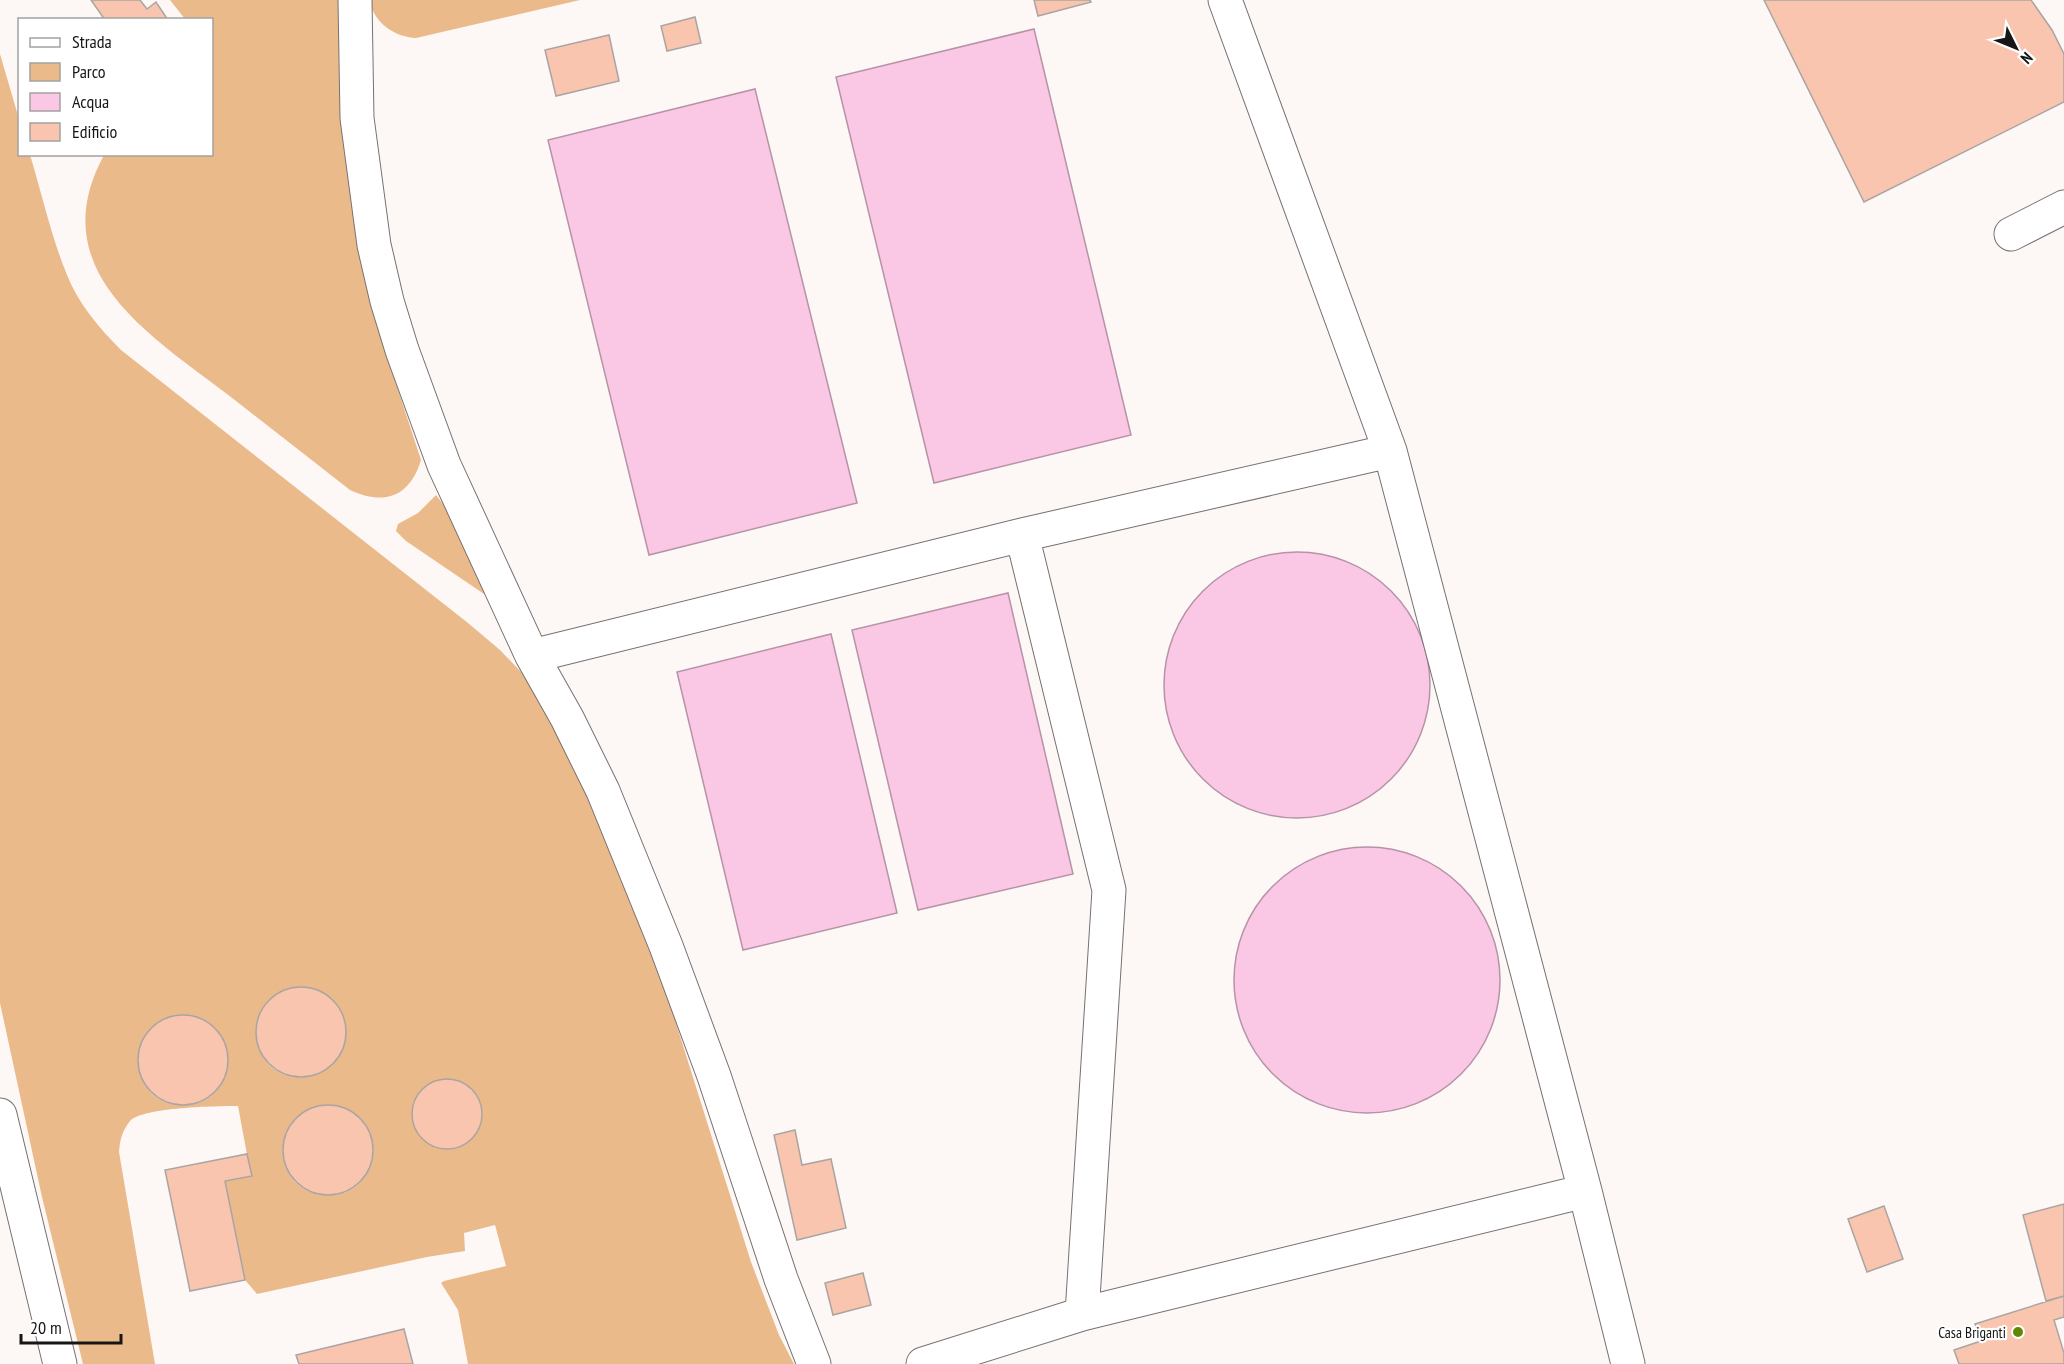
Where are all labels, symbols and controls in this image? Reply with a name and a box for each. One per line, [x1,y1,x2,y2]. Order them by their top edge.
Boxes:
legend [18,18,213,156]
north arrow [1986,18,2046,78]
text: Strada [72,30,112,53]
text: N [2017,48,2037,68]
text: Parco [72,60,106,83]
text: Acqua [72,90,109,113]
text: Edificio [72,120,118,143]
scale bar [21,1307,122,1345]
text: 20 m [30,1316,62,1339]
place label: Casa Briganti [1938,1323,2006,1342]
marker: Casa Briganti [2011,1325,2025,1339]

